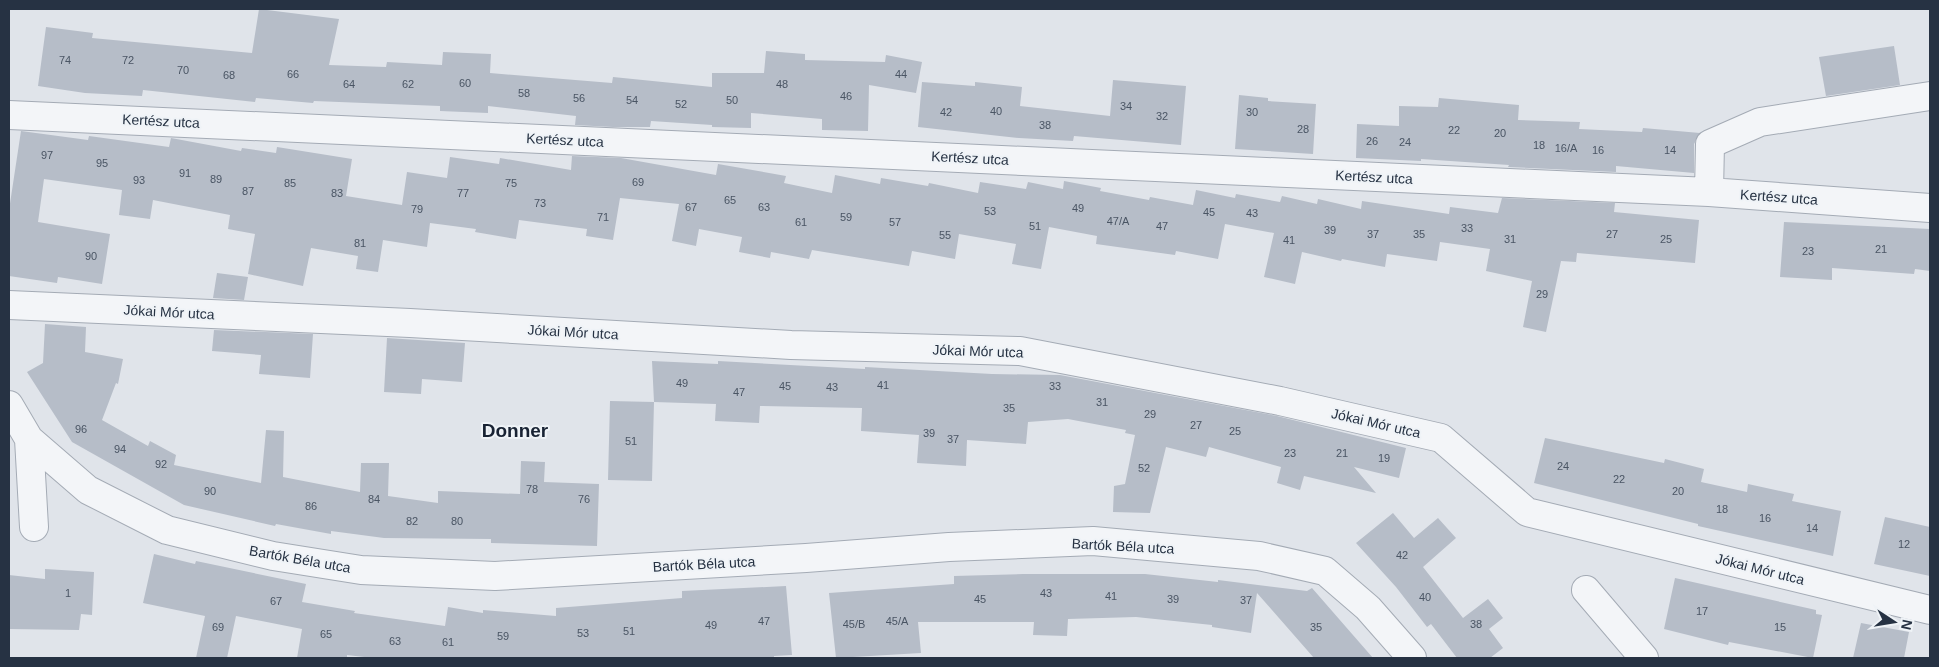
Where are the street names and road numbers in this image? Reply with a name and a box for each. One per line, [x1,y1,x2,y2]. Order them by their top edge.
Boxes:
street label: Kertész utca [122,111,200,131]
street label: Kertész utca [526,130,604,150]
street label: Kertész utca [931,148,1009,168]
street label: Kertész utca [1335,167,1413,187]
street label: Kertész utca [1740,186,1819,208]
street label: Jókai Mór utca [123,302,215,322]
street label: Jókai Mór utca [527,322,619,342]
street label: Jókai Mór utca [932,341,1024,361]
street label: Jókai Mór utca [1330,405,1422,441]
street label: Bartók Béla utca [1071,535,1175,557]
street label: Bartók Béla utca [248,542,352,576]
street label: Jókai Mór utca [1714,550,1806,588]
street label: Bartók Béla utca [652,553,756,575]

